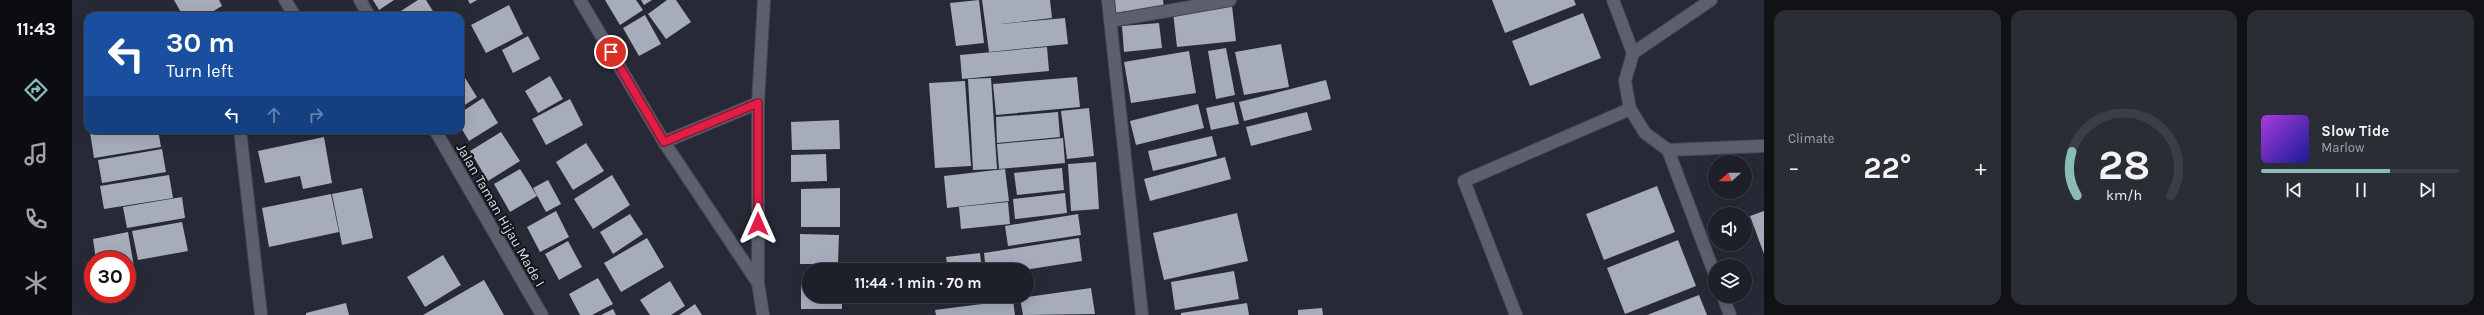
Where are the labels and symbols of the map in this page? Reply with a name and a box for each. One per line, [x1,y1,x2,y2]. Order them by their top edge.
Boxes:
pin [594,35,628,69]
street label: Jalan Taman Hijau Made I [453,141,549,290]
north arrow [1708,155,1752,199]
position arrow [737,203,779,245]
speed limit sign: 30 [84,251,136,303]

